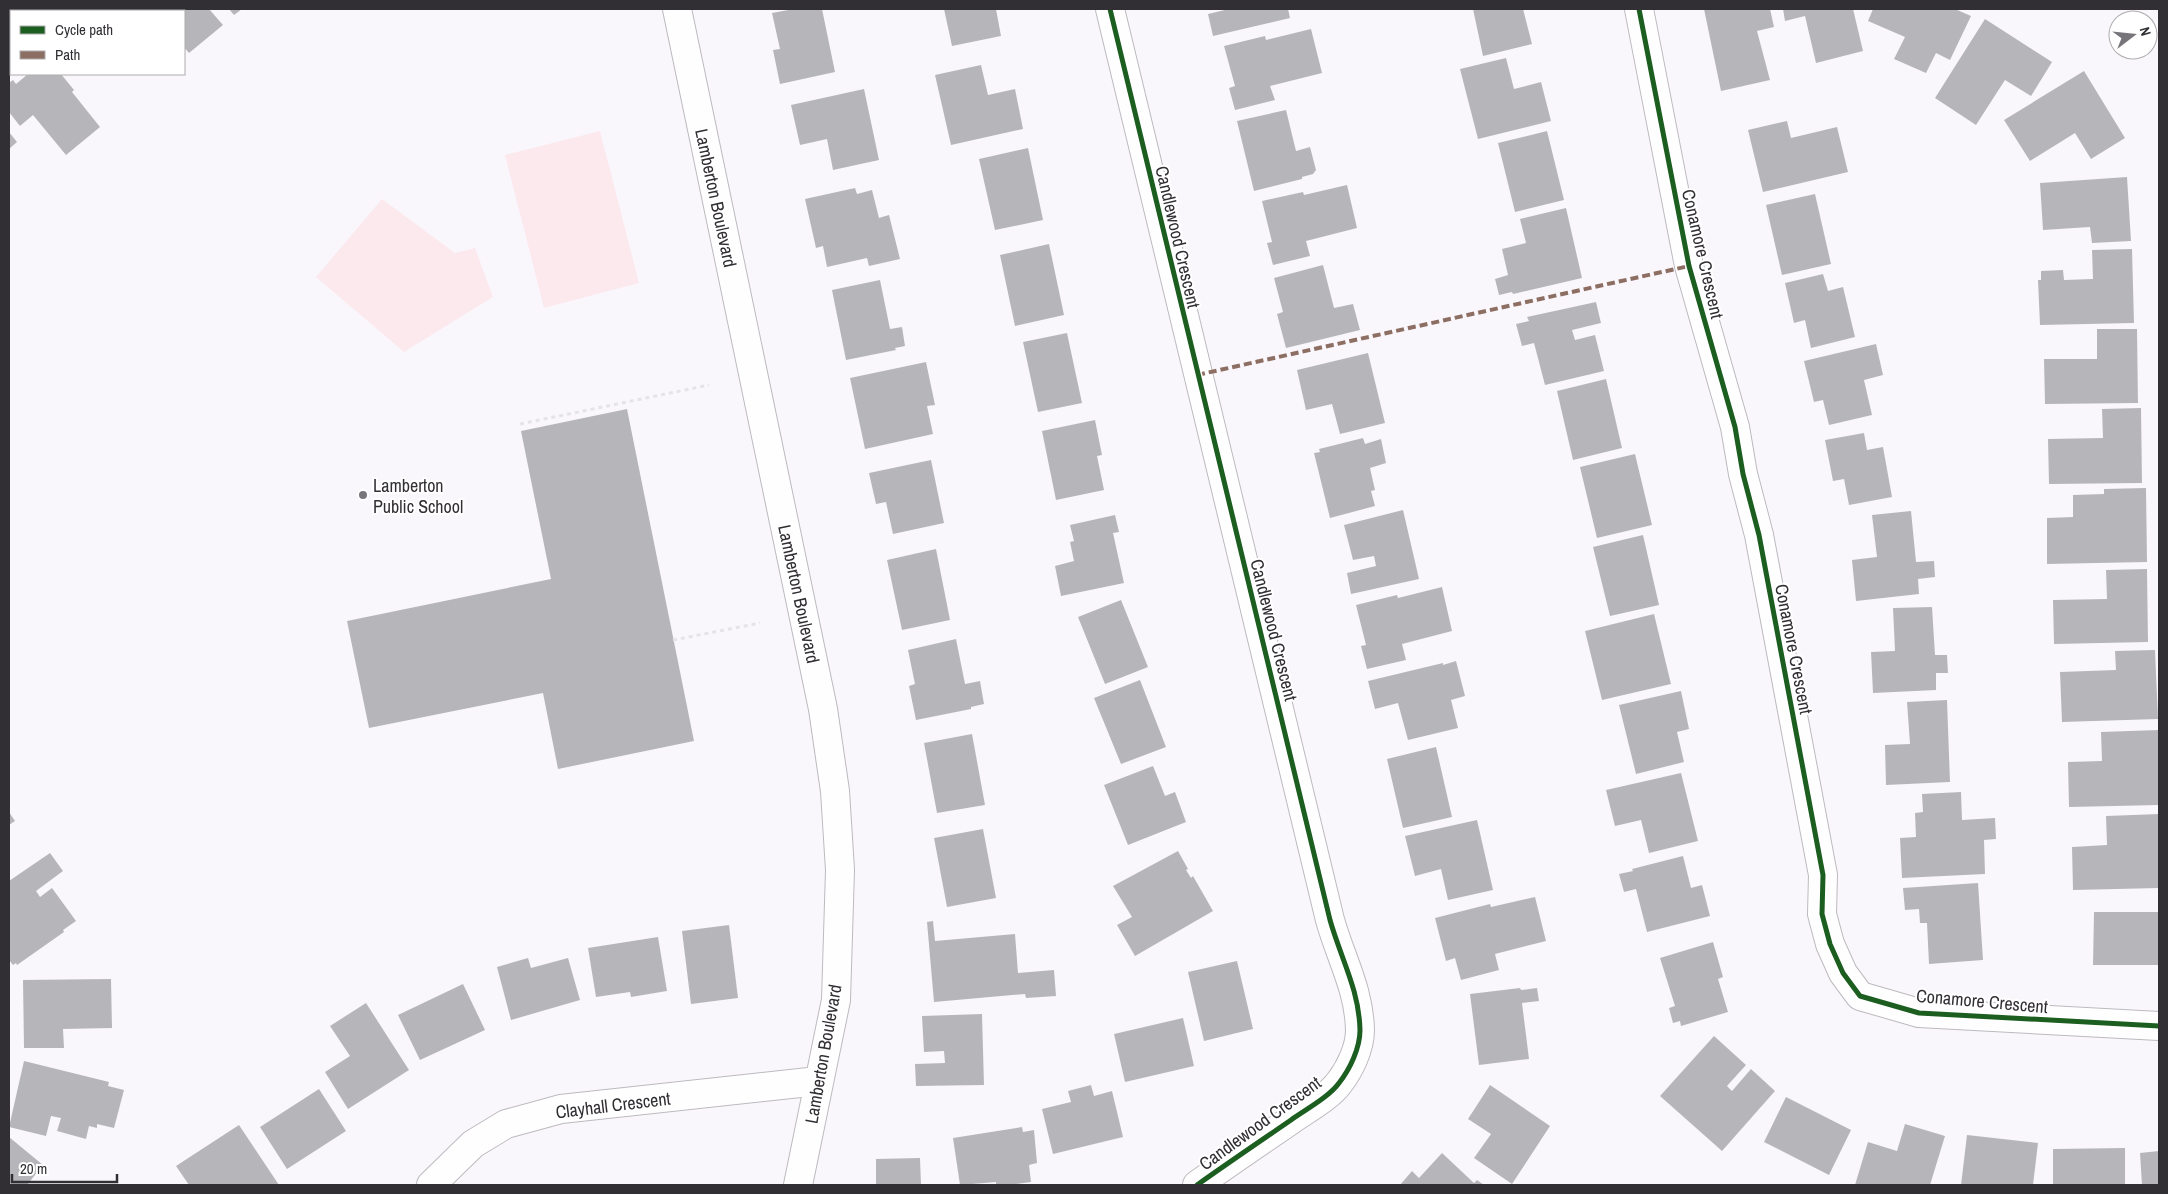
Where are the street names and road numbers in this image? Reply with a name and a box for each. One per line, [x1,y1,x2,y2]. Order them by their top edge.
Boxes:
street label: Lamberton Boulevard [689,126,743,270]
street label: Candlewood Crescent [1149,163,1207,311]
street label: Conamore Crescent [1676,187,1730,321]
street label: Lamberton Boulevard [772,522,826,666]
street label: Candlewood Crescent [1244,557,1304,703]
street label: Conamore Crescent [1769,582,1819,716]
street label: Lamberton Boulevard [798,982,848,1126]
street label: Conamore Crescent [1915,983,2049,1019]
street label: Candlewood Crescent [1194,1070,1326,1176]
street label: Clayhall Crescent [554,1086,672,1124]

